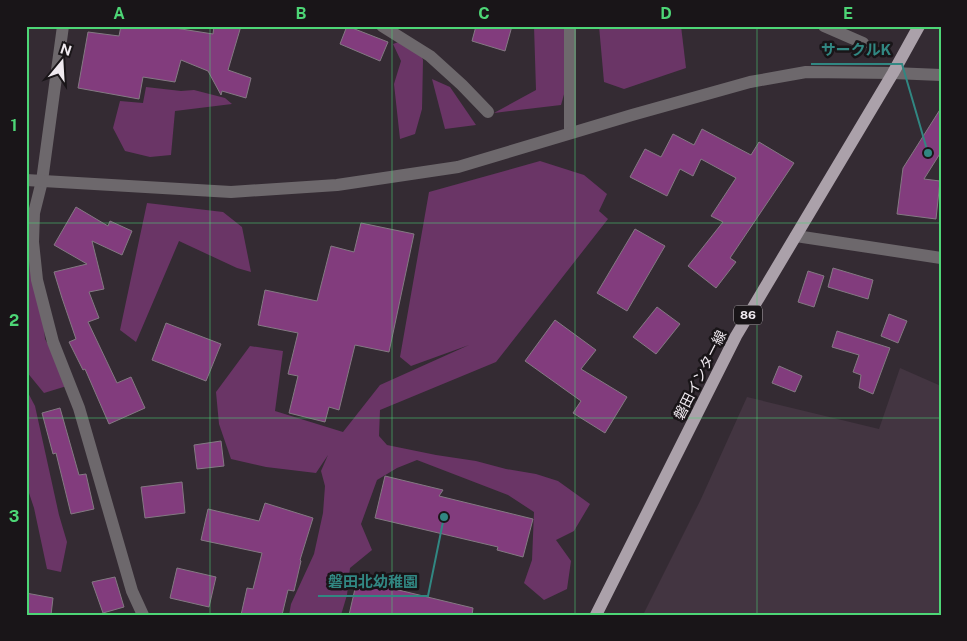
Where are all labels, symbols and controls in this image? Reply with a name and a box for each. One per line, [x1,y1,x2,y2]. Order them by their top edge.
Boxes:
text: A [113,4,125,23]
text: B [296,4,307,23]
text: C [478,4,490,23]
text: D [660,4,672,23]
text: E [843,4,853,23]
callout: サークルK [811,34,902,64]
north arrow [38,38,88,88]
text: N [58,40,74,59]
text: サークルK [821,41,891,58]
text: 1 [11,116,17,135]
road number: 86 [734,306,762,324]
text: 2 [9,311,19,330]
street label: 磐田インター線 [671,328,729,422]
text: 3 [9,507,19,526]
callout: 磐田北幼稚園 [318,566,428,596]
text: 磐田北幼稚園 [328,573,418,590]

